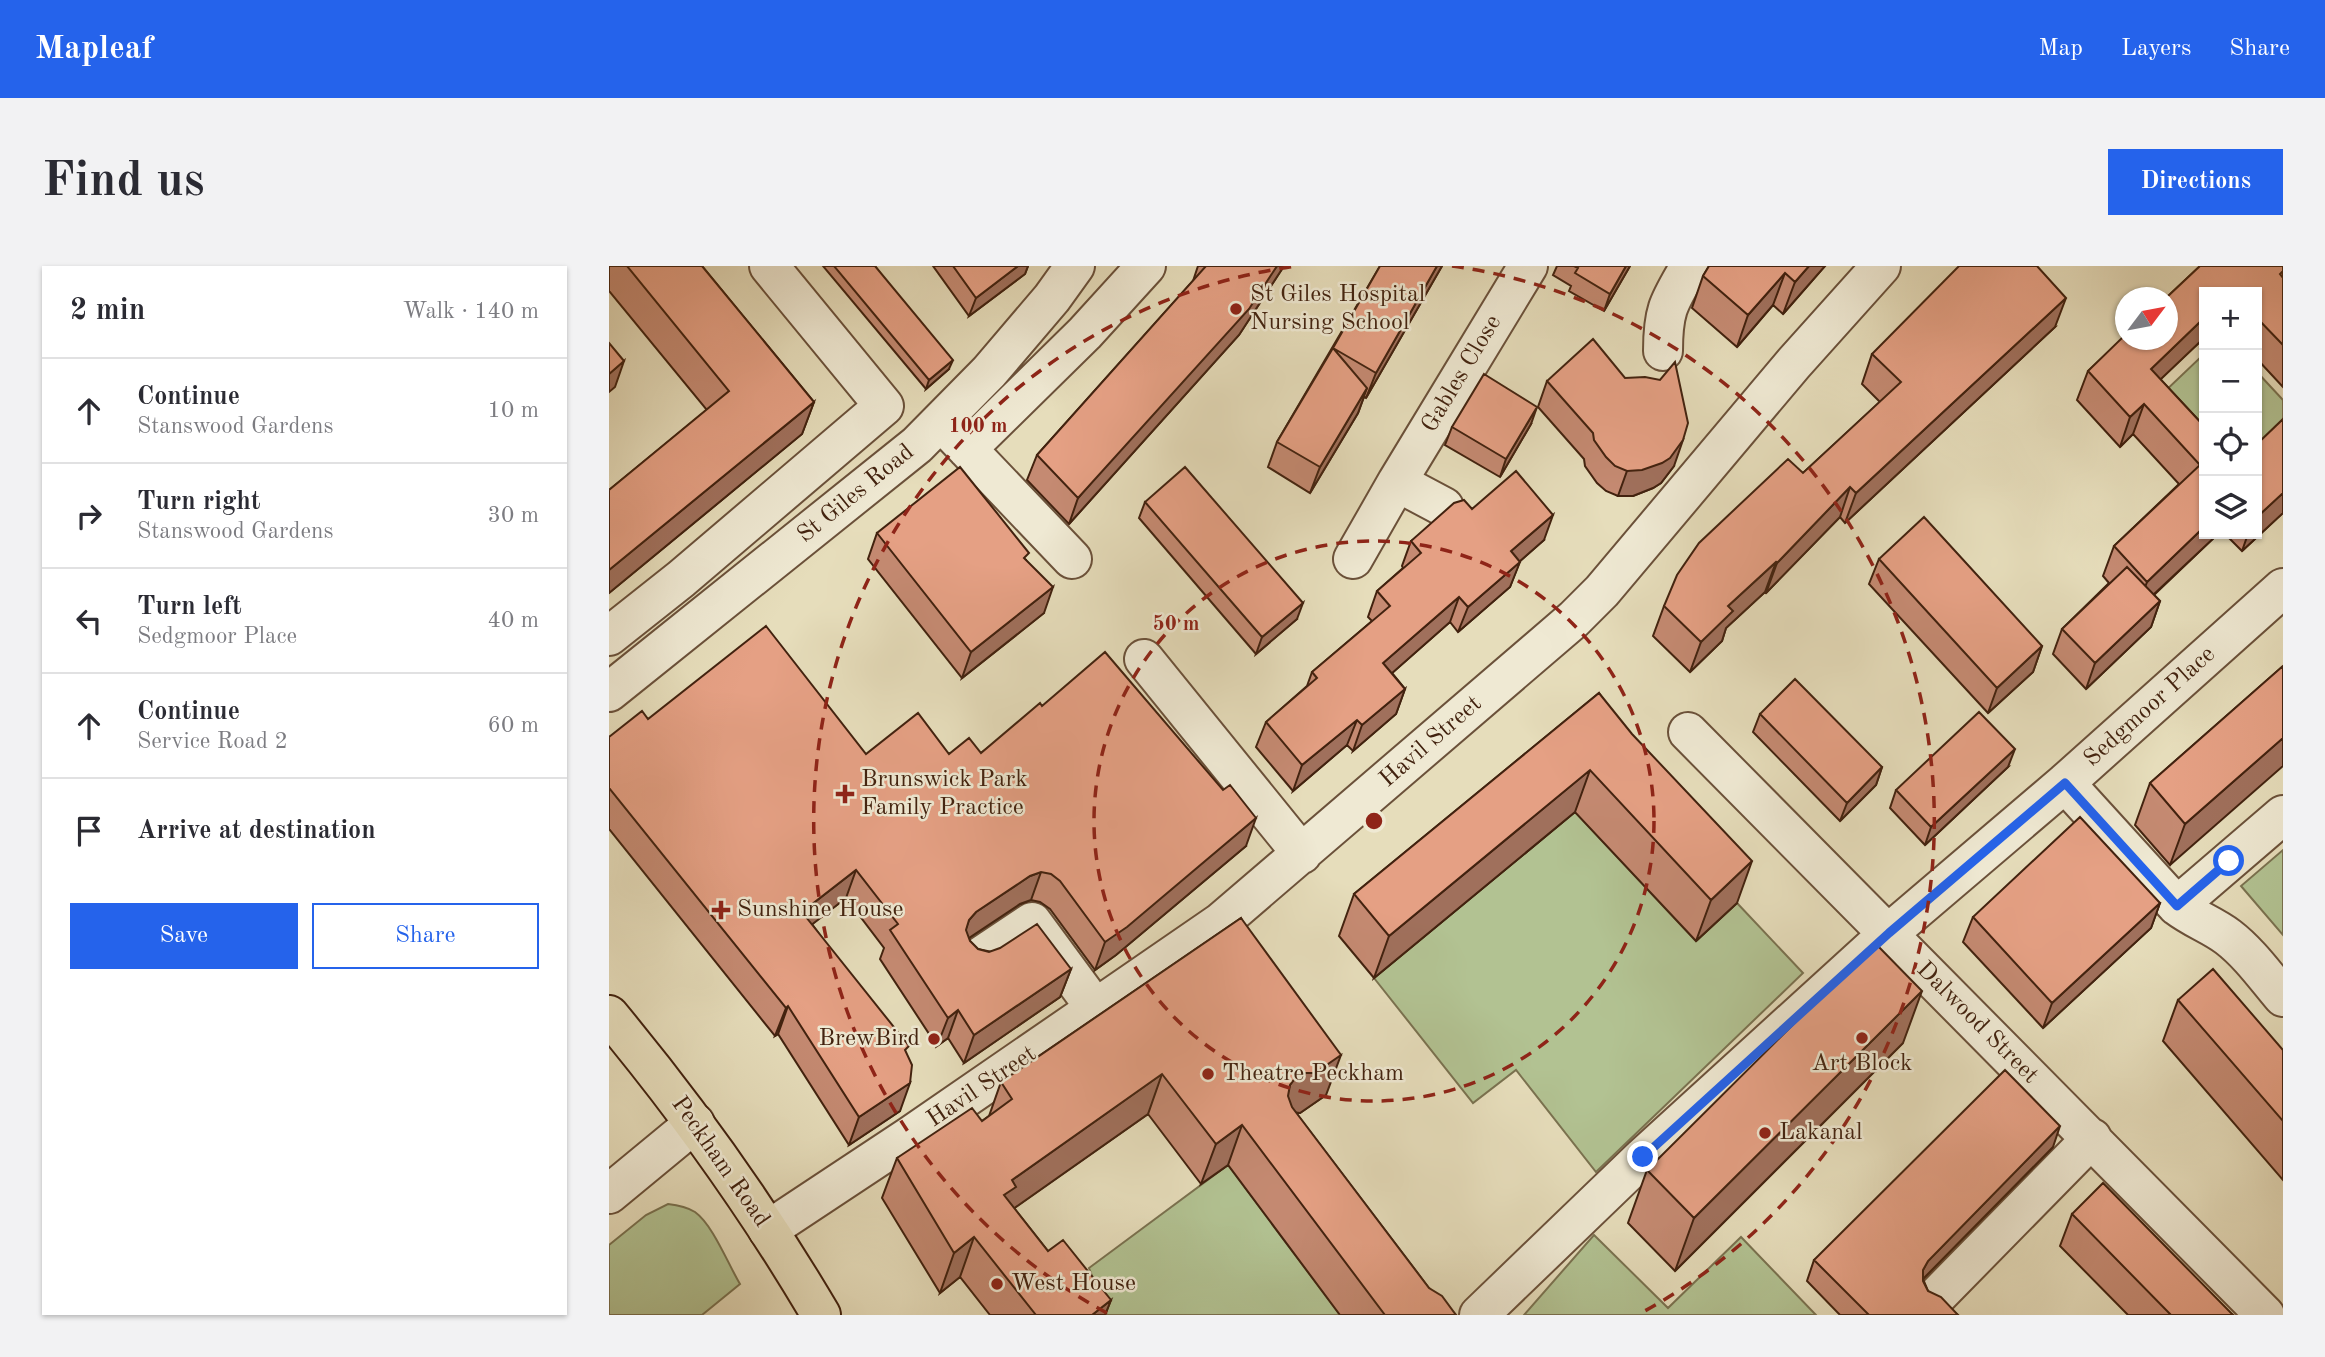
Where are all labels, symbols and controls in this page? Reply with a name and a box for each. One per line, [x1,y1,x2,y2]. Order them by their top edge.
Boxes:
text: Mapleaf [35,33,153,66]
text: Map [2039,37,2083,61]
text: Layers [2121,37,2191,61]
text: Share [2229,37,2290,61]
button: Directions [2108,149,2283,215]
text: Find us [42,158,205,207]
place label: St Giles Hospital Nursing School [1250,283,1425,335]
north arrow [2115,287,2178,350]
map controls [2199,287,2262,539]
button: + [2199,287,2262,350]
text: 2 min [70,296,145,326]
text: Walk · 140 m [403,300,539,323]
marker: St Giles Hospital Nursing School [1228,301,1244,317]
street label: Gables Close [1418,311,1506,437]
button: − [2199,350,2262,413]
text: Continue [137,384,240,410]
icon: ahead [70,392,108,430]
text: 10 m [488,399,539,422]
button: locate [2199,413,2262,476]
text: Stanswood Gardens [137,415,333,438]
text: 100 m [948,416,1008,437]
street label: St Giles Road [793,440,919,548]
button: layers [2199,476,2262,539]
text: Turn right [137,489,260,515]
icon: right [70,497,108,535]
text: 30 m [488,504,539,527]
text: Stanswood Gardens [137,520,333,543]
text: Turn left [137,594,242,620]
icon: left [70,602,108,640]
text: 40 m [488,609,539,632]
text: 50 m [1152,614,1200,635]
text: Sedgmoor Place [137,625,297,648]
street label: Sedgmoor Place [2080,642,2220,772]
street label: Havil Street [1376,692,1486,792]
text: Continue [137,699,240,725]
icon: ahead [70,707,108,745]
text: 60 m [488,714,539,737]
text: Service Road 2 [137,730,288,753]
place label: Brunswick Park Family Practice [861,768,1028,820]
marker: Brunswick Park Family Practice [835,784,855,804]
centre of rings [1362,809,1386,833]
icon: arrive [70,812,108,850]
text: Arrive at destination [137,818,376,844]
route start [2213,845,2244,876]
place label: Sunshine House [737,898,903,922]
marker: Sunshine House [711,900,731,920]
button: Save [70,903,298,969]
button: Share [312,903,539,969]
street label: Dalwood Street [1912,958,2042,1088]
place label: BrewBird [819,1027,920,1051]
marker: Art Block [1854,1030,1870,1046]
marker: BrewBird [926,1031,942,1047]
street label: Havil Street [923,1042,1041,1132]
place label: Art Block [1811,1052,1913,1076]
place label: Theatre Peckham [1222,1062,1404,1086]
marker: Theatre Peckham [1200,1066,1216,1082]
street label: Peckham Road [666,1092,774,1232]
place label: Lakanal [1779,1121,1863,1145]
marker: Lakanal [1757,1125,1773,1141]
route end [1627,1141,1658,1172]
place label: West House [1011,1272,1136,1296]
marker: West House [989,1276,1005,1292]

